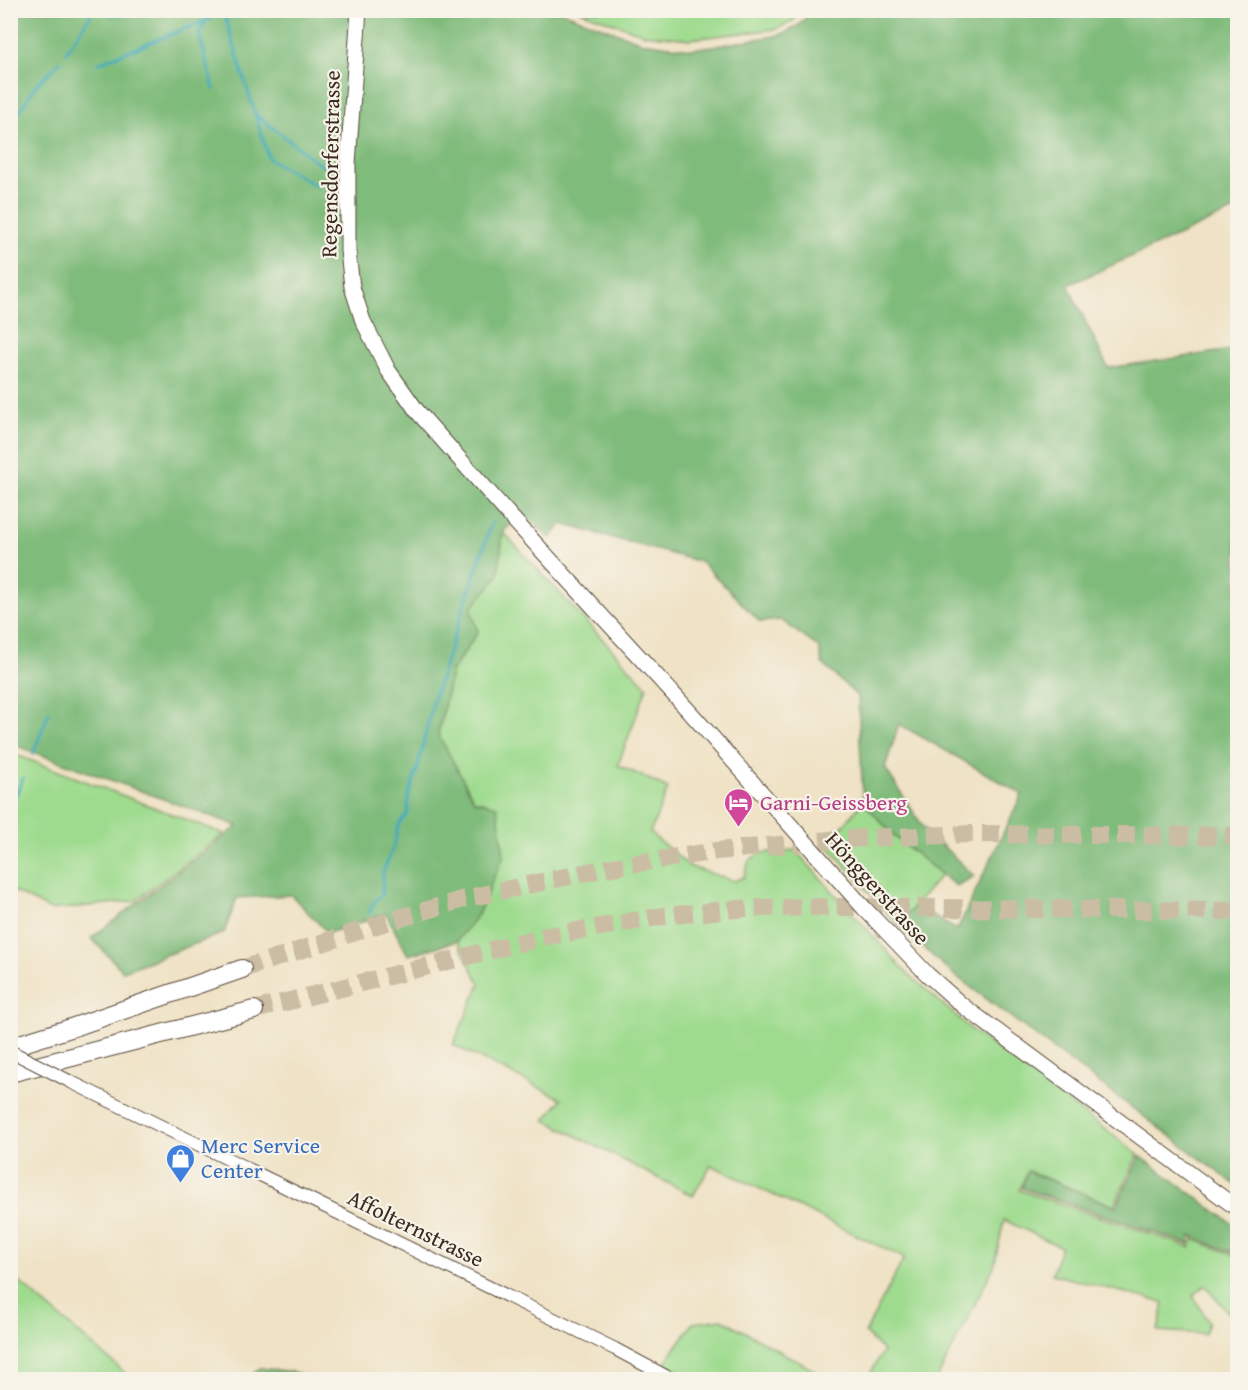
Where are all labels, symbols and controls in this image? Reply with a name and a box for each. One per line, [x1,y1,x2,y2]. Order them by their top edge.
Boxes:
street label: Regensdorferstrasse [312,70,348,258]
hotel icon: Garni-Geissberg [723,786,755,828]
place label: Garni-Geissberg [760,786,907,818]
street label: Hönggerstrasse [818,824,938,952]
place label: Merc Service Center [201,1129,320,1186]
shop icon: Merc Service Center [164,1142,196,1184]
street label: Affolternstrasse [343,1181,489,1275]

